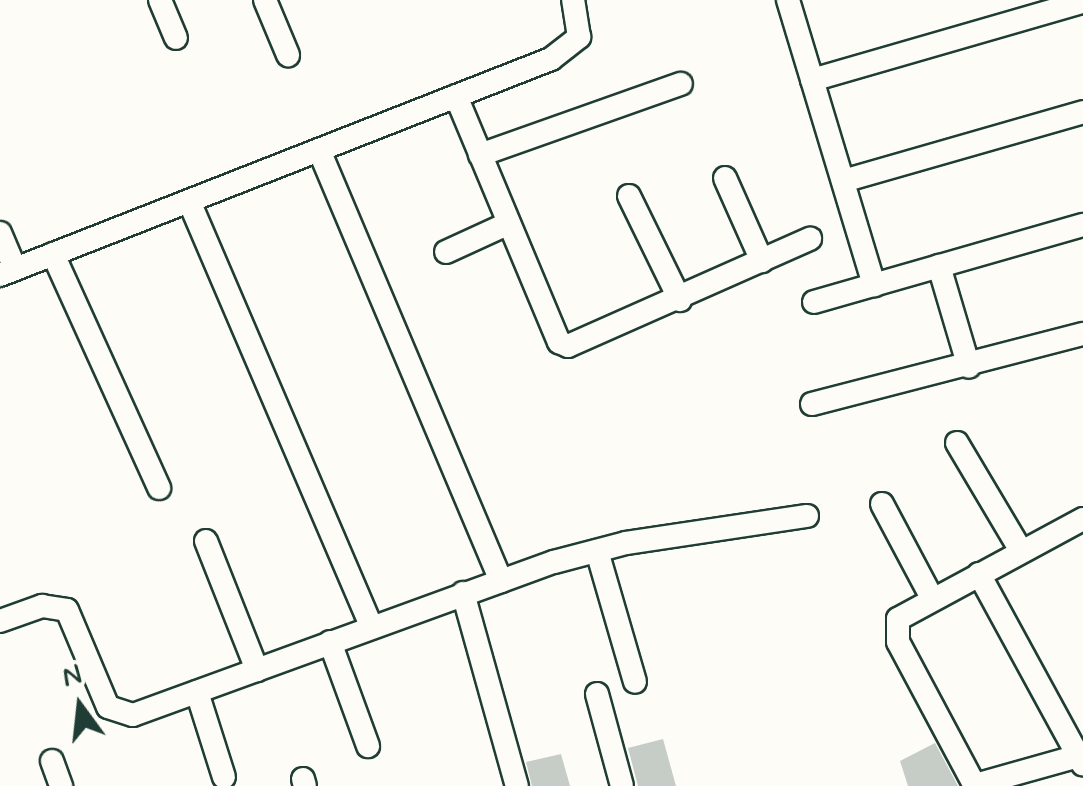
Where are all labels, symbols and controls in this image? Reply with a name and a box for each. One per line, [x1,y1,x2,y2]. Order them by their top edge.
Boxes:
north arrow [30,656,130,756]
text: N [58,656,86,697]

